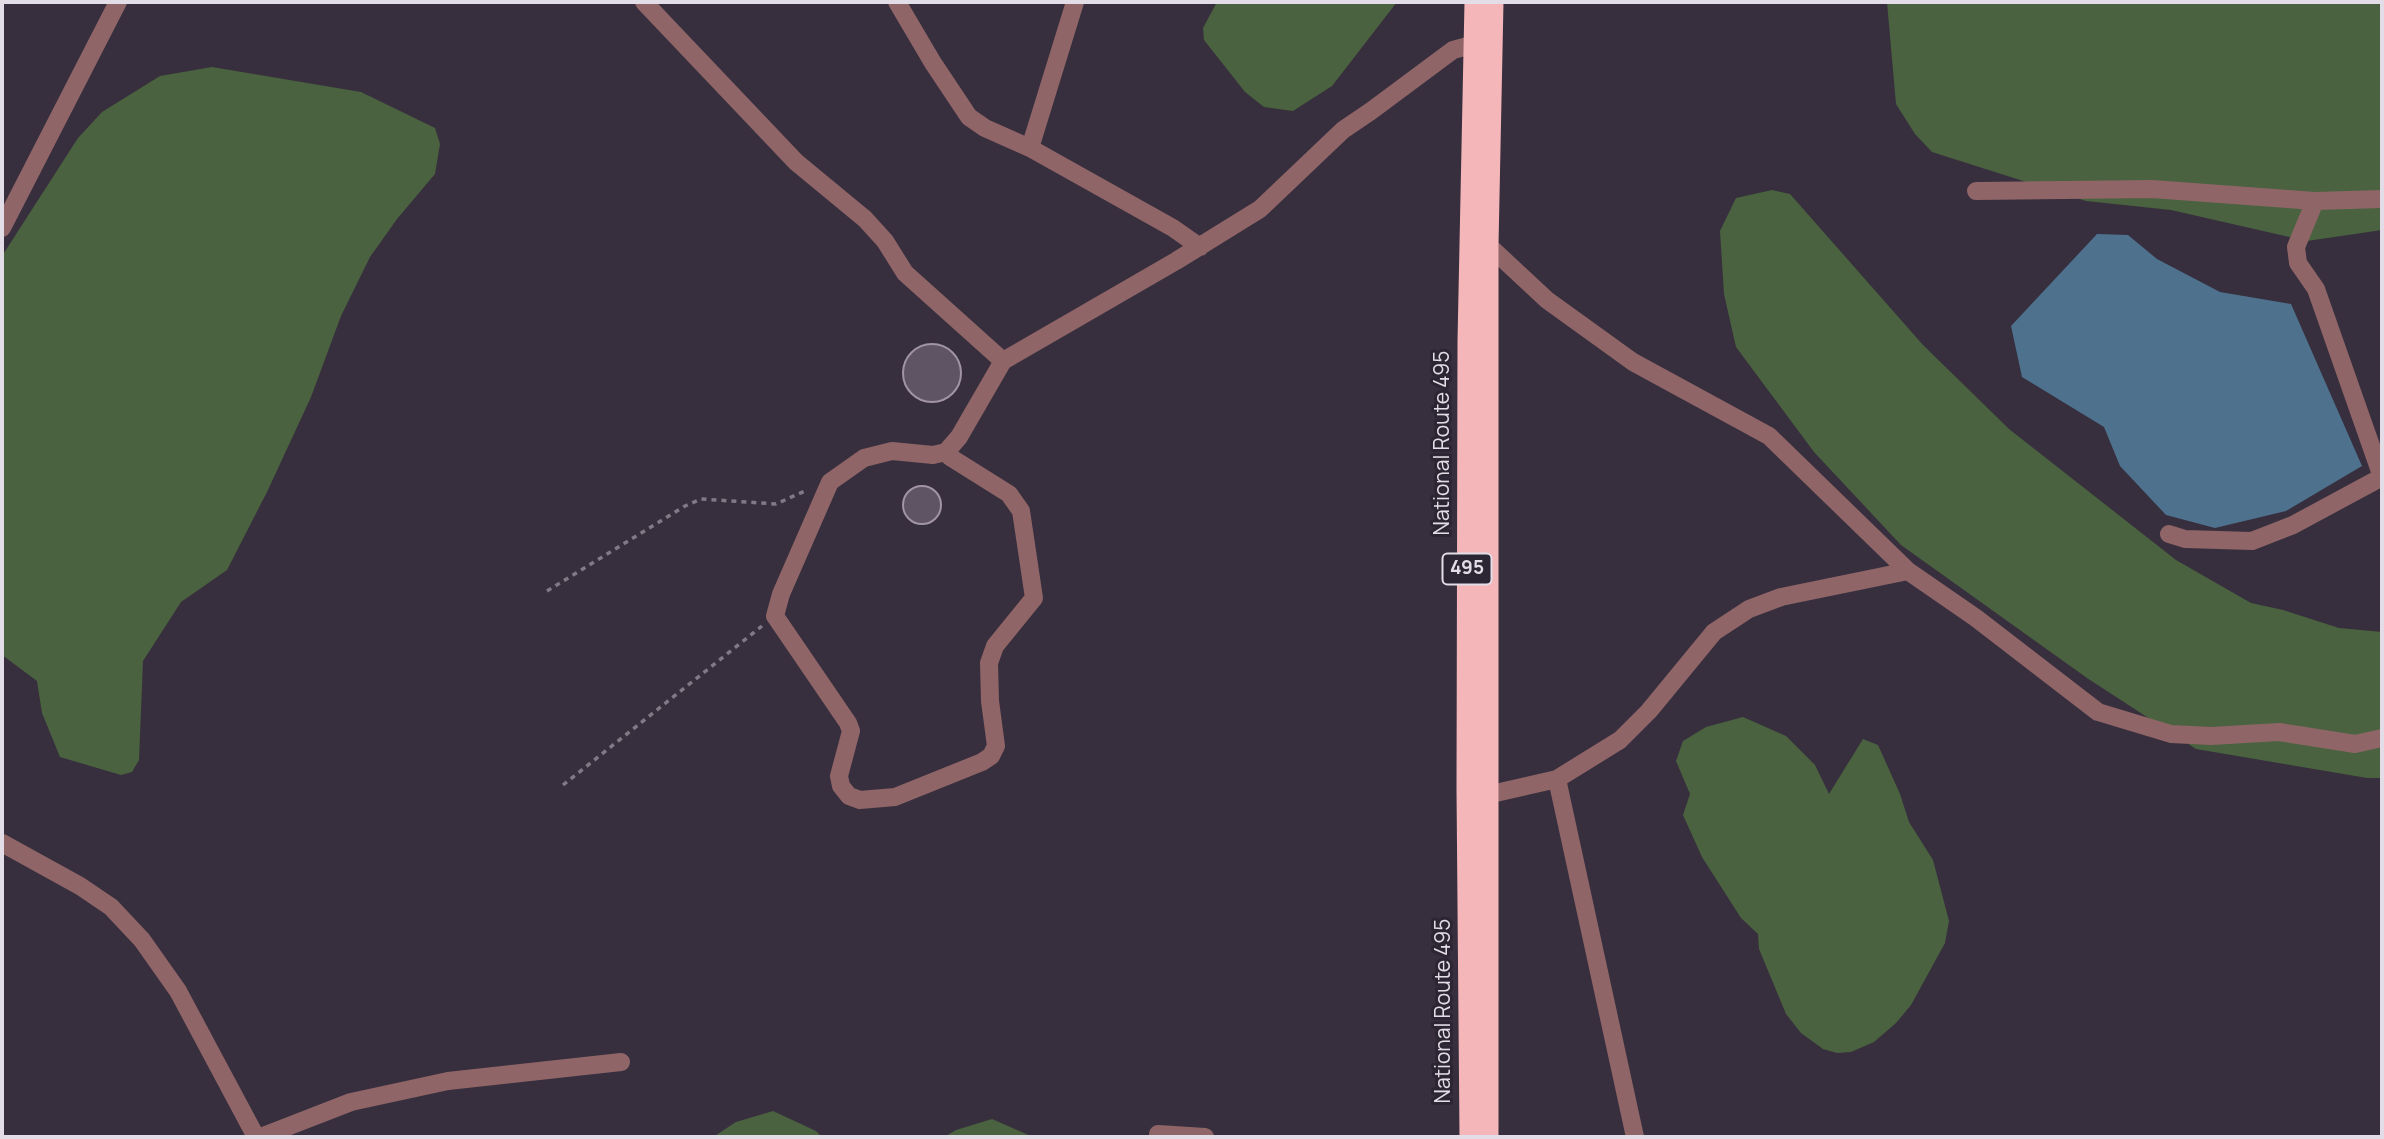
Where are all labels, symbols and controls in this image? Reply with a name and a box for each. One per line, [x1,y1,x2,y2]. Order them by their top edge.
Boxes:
street label: National Route 495 [1430,351,1456,535]
road number: 495 [1442,554,1492,584]
street label: National Route 495 [1431,919,1457,1103]

